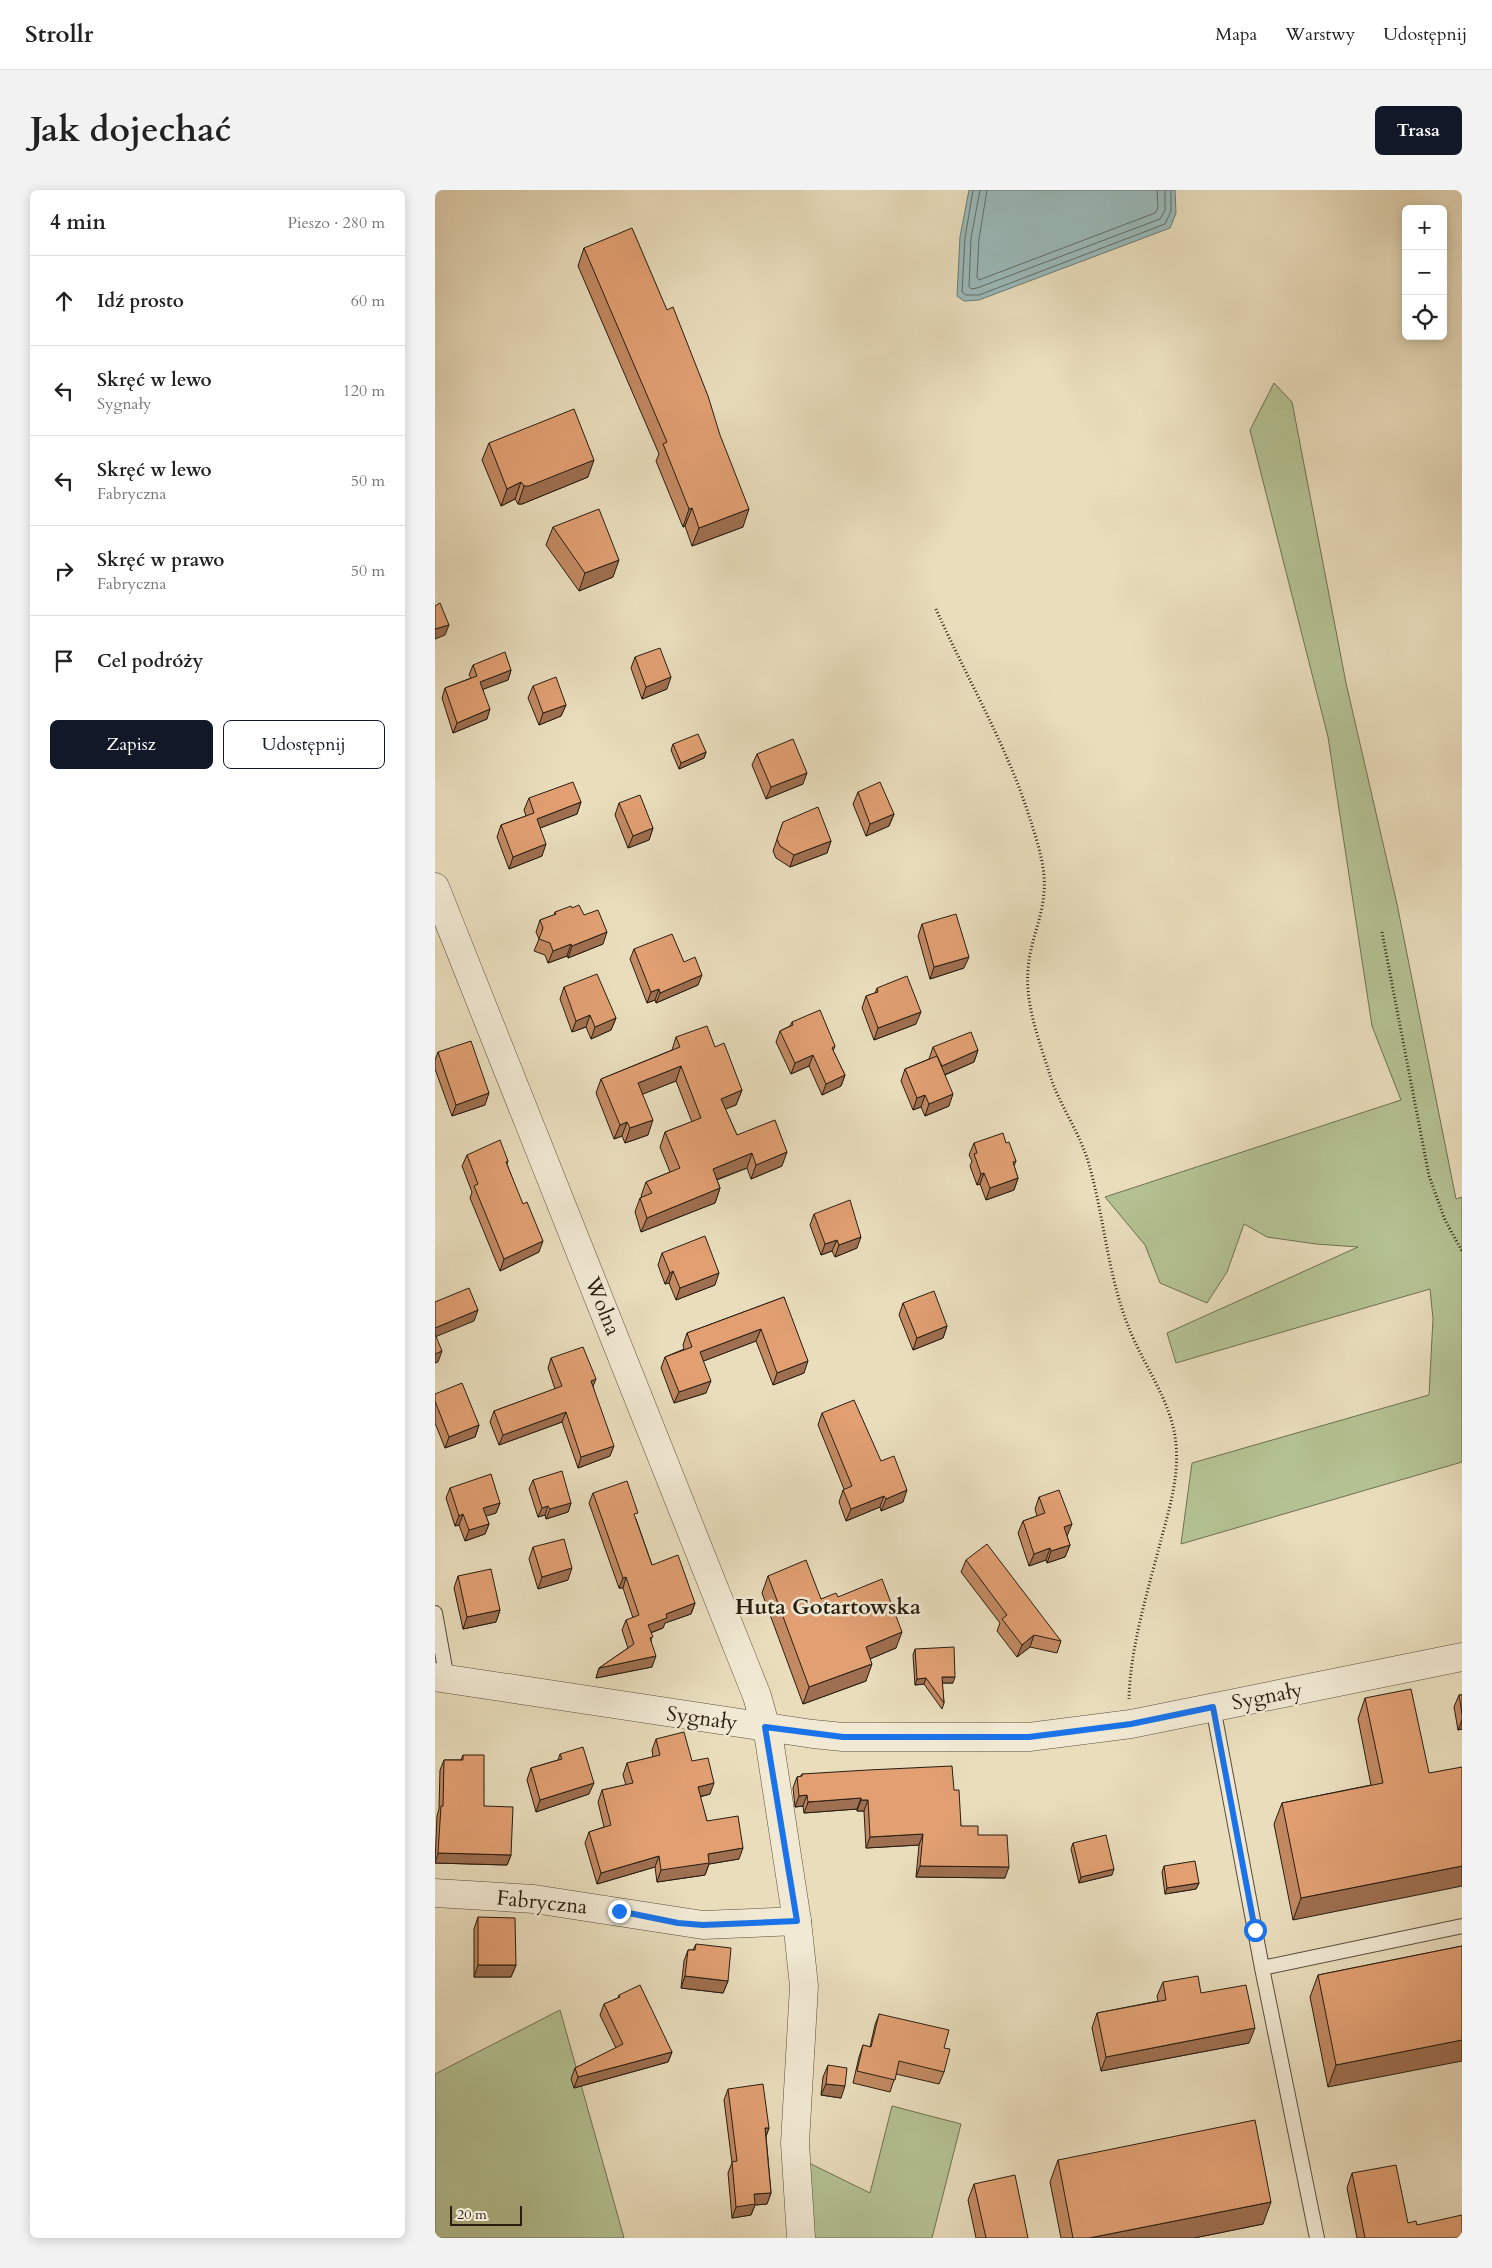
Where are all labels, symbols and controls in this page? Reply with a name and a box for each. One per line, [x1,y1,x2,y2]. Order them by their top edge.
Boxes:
text: Strollr [25,18,93,51]
text: Mapa [1215,22,1257,47]
text: Warstwy [1285,22,1355,47]
text: Udostępnij [1383,22,1467,47]
text: Jak dojechać [30,106,231,154]
button: Trasa [1375,106,1462,155]
map controls [1402,205,1447,340]
button: + [1402,205,1447,250]
text: 4 min [50,208,106,237]
text: Pieszo · 280 m [288,212,385,234]
button: − [1402,250,1447,295]
icon: ahead [50,287,78,315]
text: Idź prosto [97,288,184,314]
text: 60 m [351,290,385,312]
button: locate [1402,295,1447,340]
text: Skręć w lewo [97,367,212,393]
icon: left [50,377,78,405]
text: 120 m [343,380,385,402]
text: Sygnały [97,393,151,415]
text: Skręć w lewo [97,457,212,483]
icon: left [50,467,78,495]
text: 50 m [351,470,385,492]
text: Fabryczna [97,483,166,505]
text: Skręć w prawo [97,547,224,573]
icon: right [50,557,78,585]
text: 50 m [351,560,385,582]
text: Fabryczna [97,573,166,595]
icon: arrive [50,647,78,675]
text: Cel podróży [97,648,203,674]
button: Zapisz [50,720,213,769]
button: Udostępnij [223,720,385,769]
street label: Wolna [577,1272,627,1340]
district label: Huta Gotartowska [735,1592,921,1622]
street label: Sygnały [1229,1675,1305,1718]
street label: Sygnały [665,1699,739,1738]
street label: Fabryczna [495,1883,589,1922]
route end [608,1900,631,1923]
route start [1244,1919,1267,1942]
scale bar [450,2203,523,2226]
text: 20 m [457,2205,487,2224]

